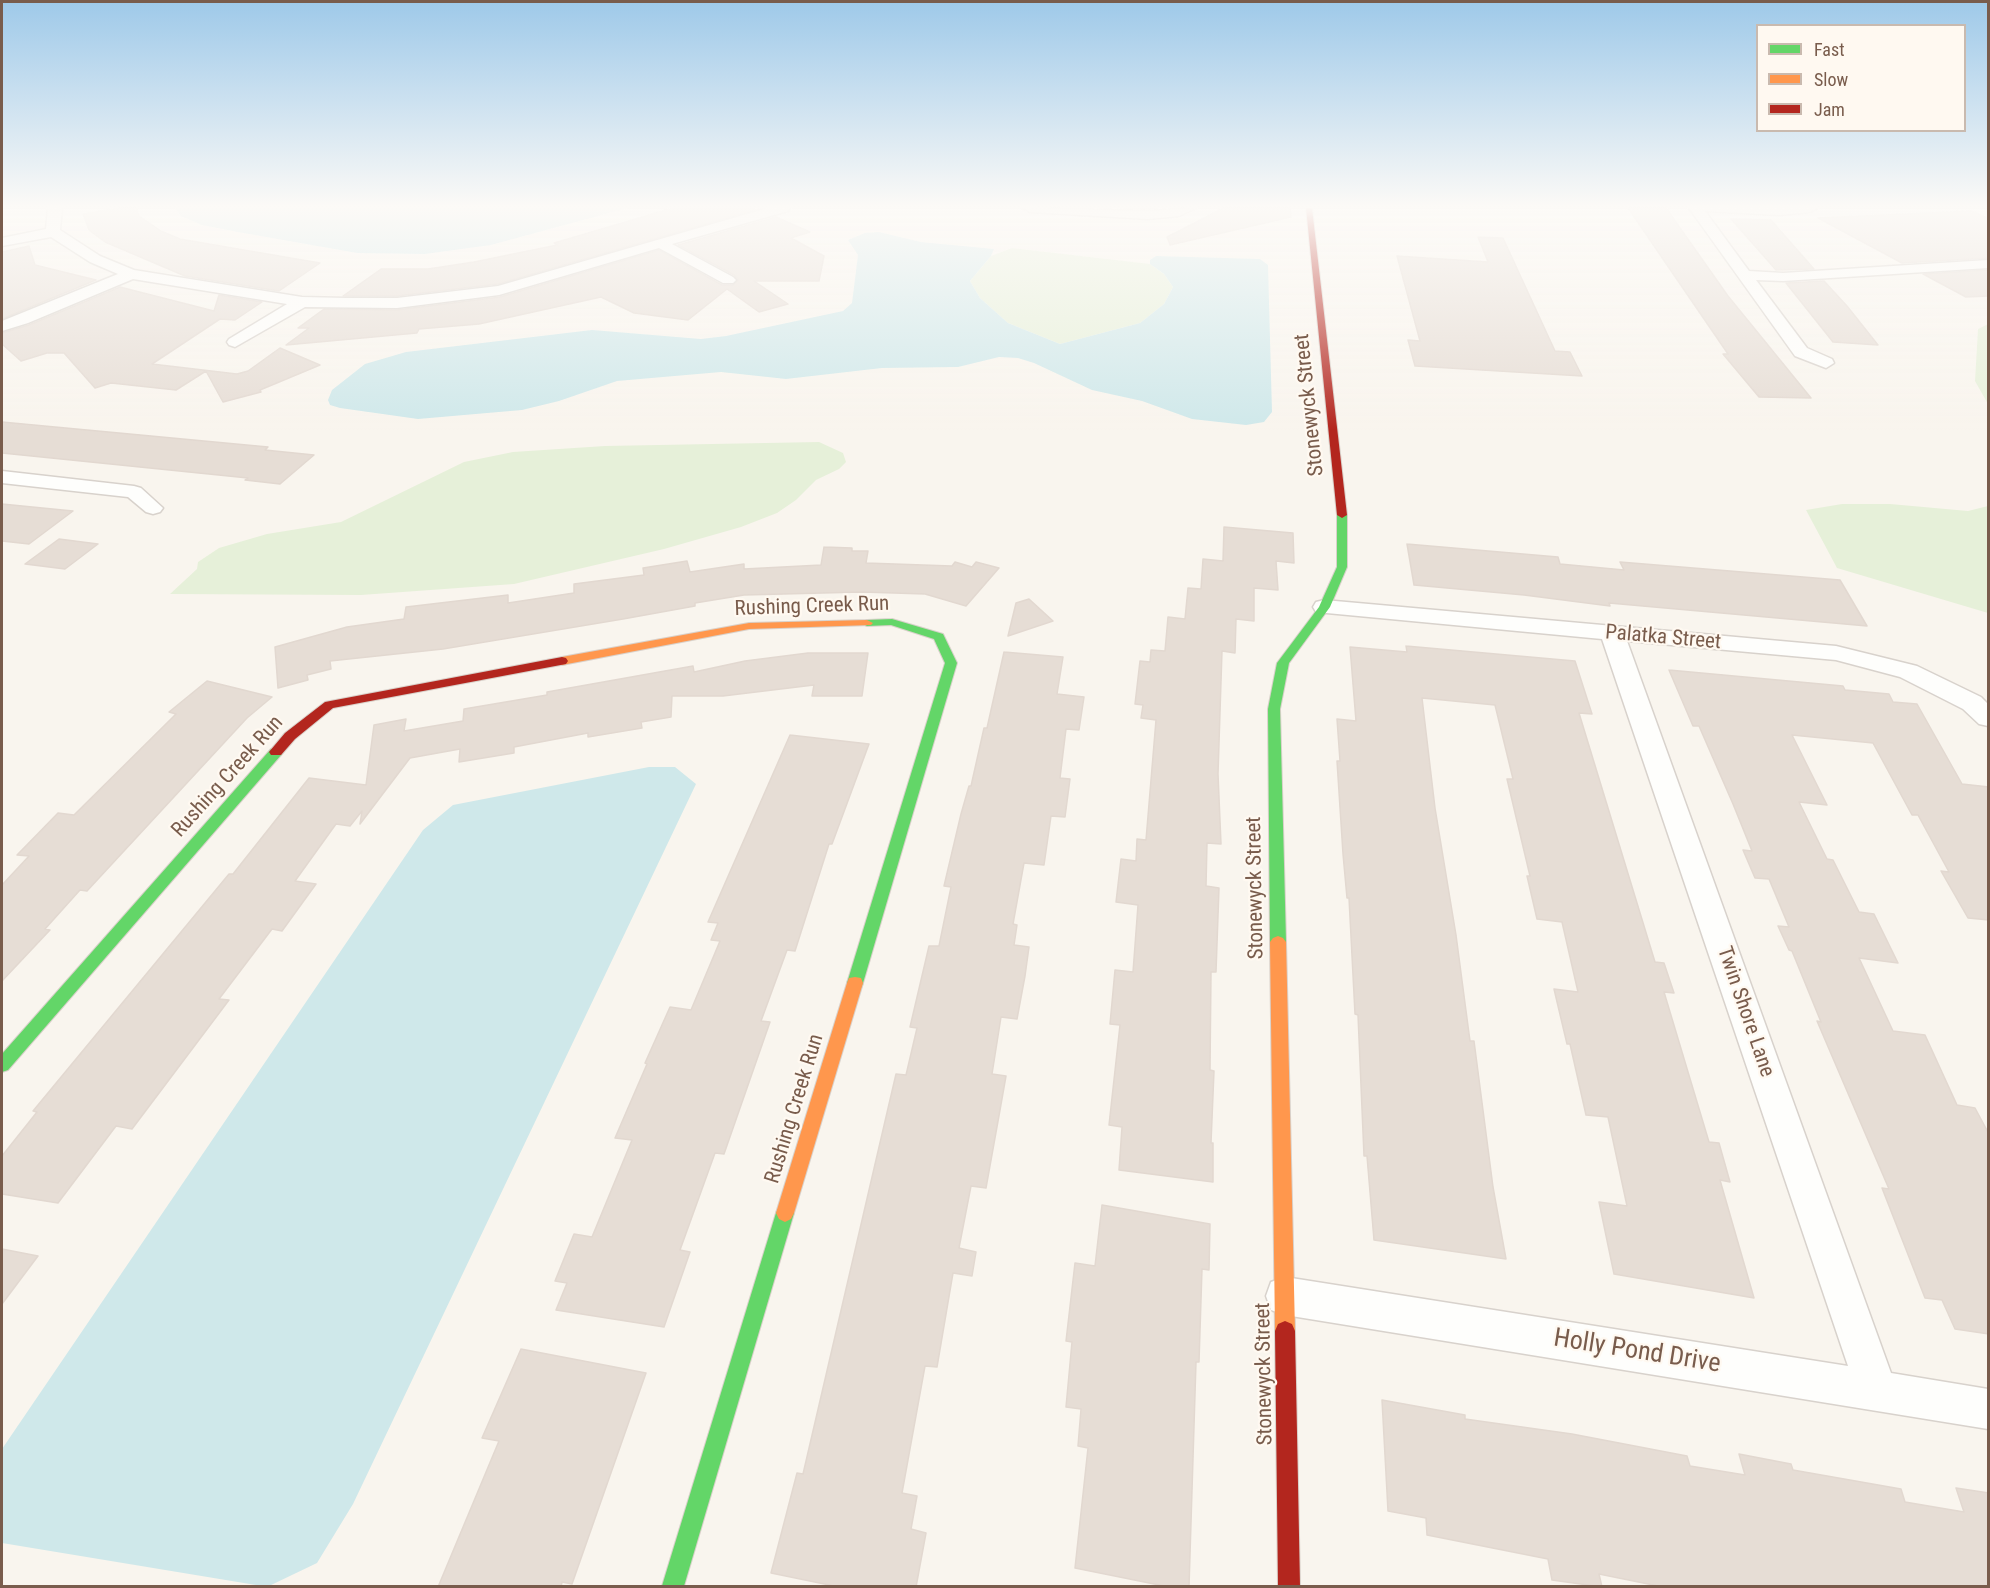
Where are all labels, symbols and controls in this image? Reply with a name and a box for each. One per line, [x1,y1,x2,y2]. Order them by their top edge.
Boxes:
legend [1756,24,1966,132]
text: Fast [1814,39,1845,60]
text: Slow [1814,69,1848,90]
text: Jam [1814,99,1845,120]
street label: Stonewyck Street [1290,333,1330,477]
street label: Rushing Creek Run [734,592,890,622]
street label: Palatka Street [1604,620,1722,656]
street label: Rushing Creek Run [167,711,289,843]
street label: Stonewyck Street [1242,816,1270,960]
street label: Twin Shore Lane [1711,943,1779,1081]
street label: Rushing Creek Run [760,1031,830,1187]
street label: Stonewyck Street [1251,1302,1279,1446]
street label: Holly Pond Drive [1551,1323,1723,1381]

